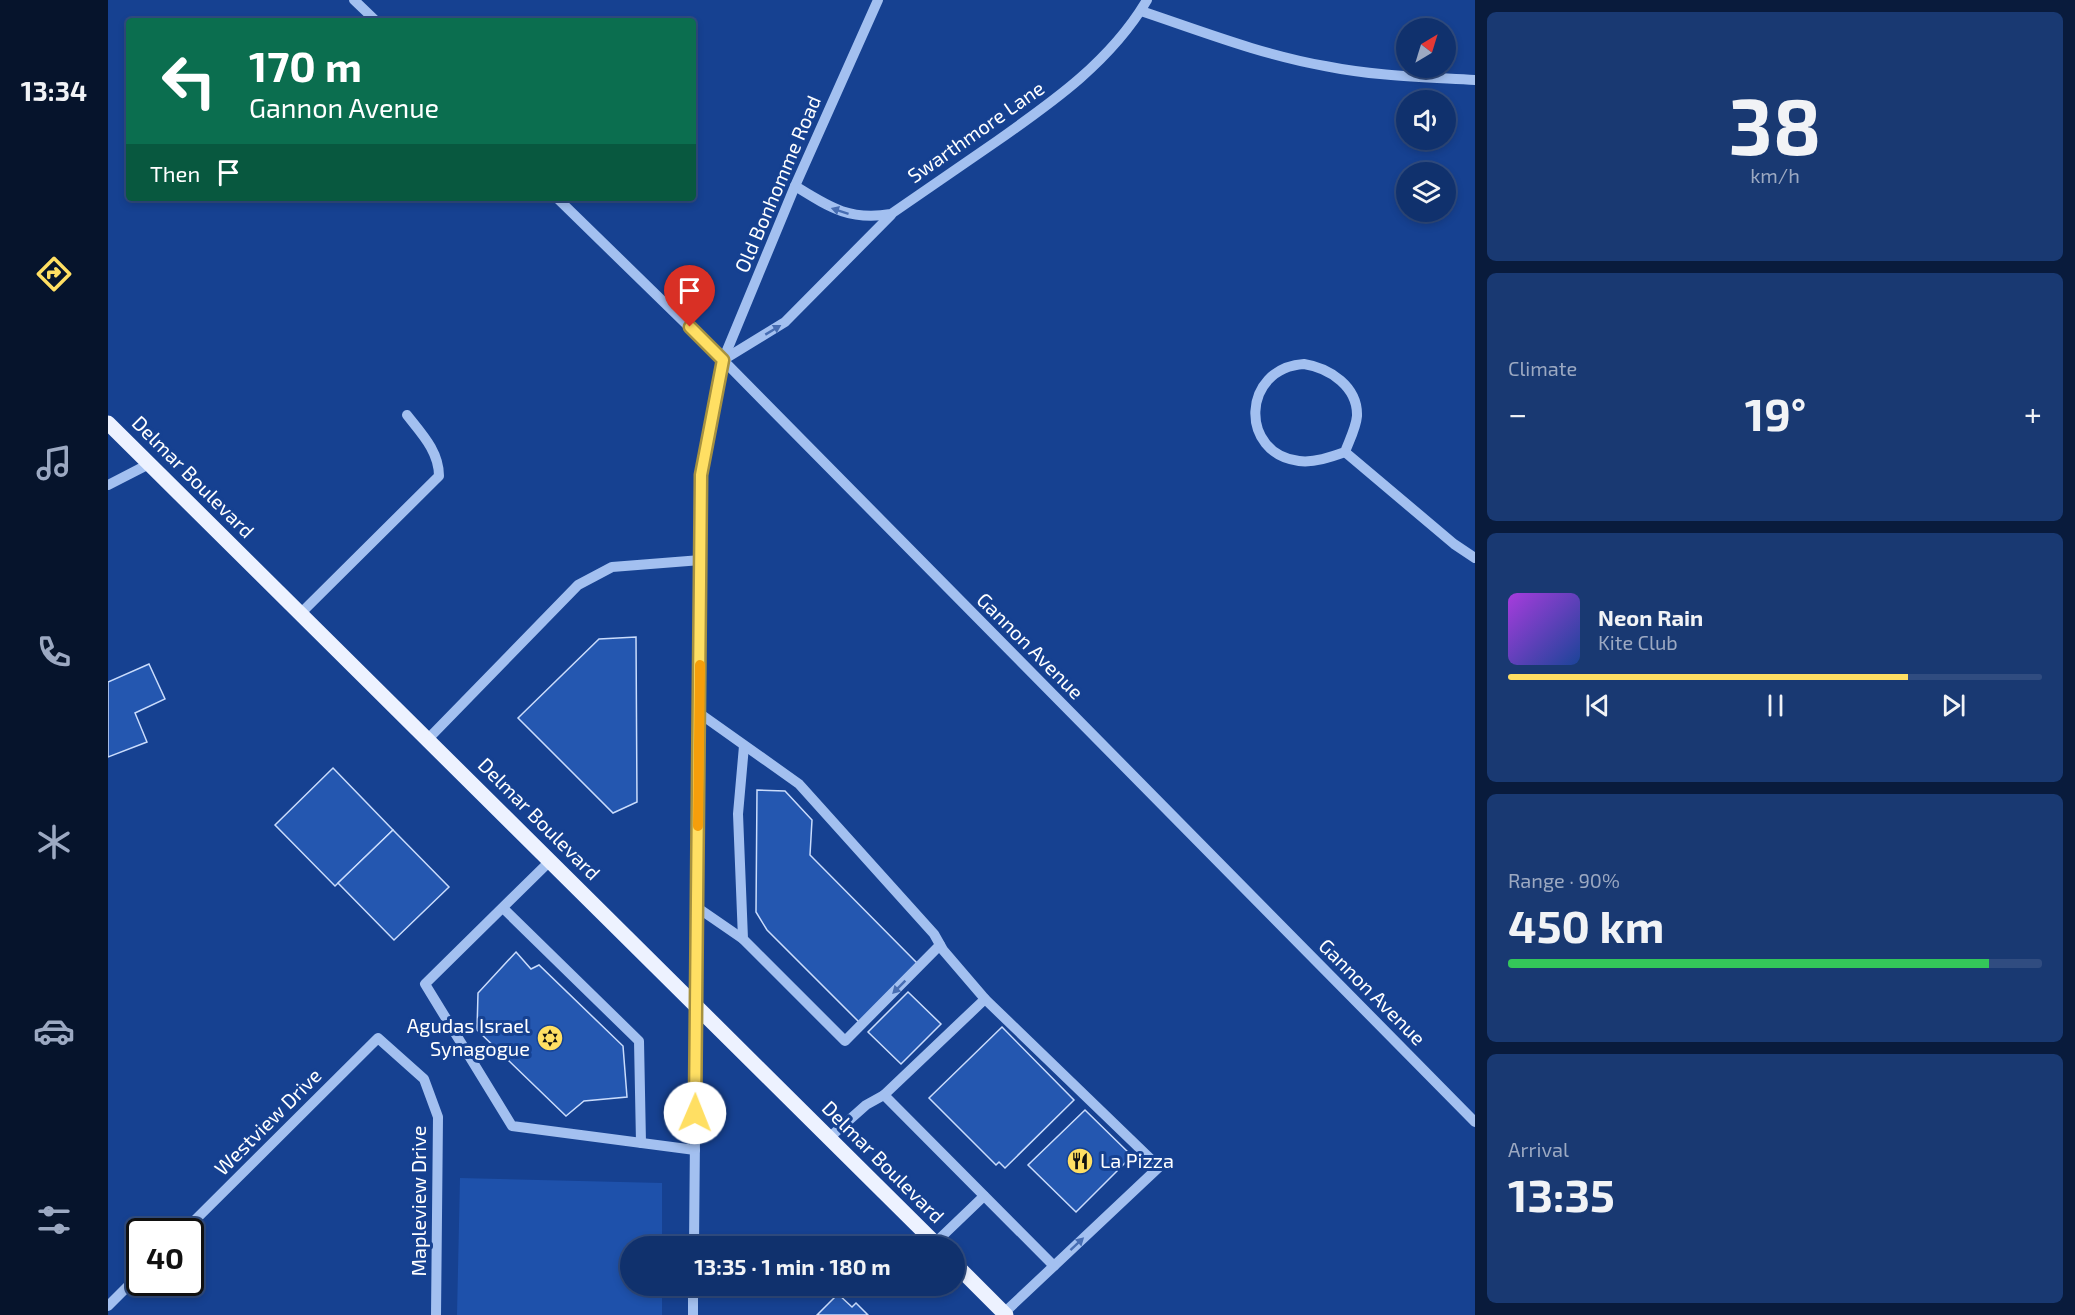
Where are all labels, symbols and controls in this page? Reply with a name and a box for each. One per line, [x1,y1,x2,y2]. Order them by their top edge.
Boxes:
north arrow [1396,18,1456,78]
map controls [1396,18,1456,222]
text: 170 m [249,40,362,90]
icon: left [150,42,228,120]
text: 13:34 [21,74,87,106]
street label: Swarthmore Lane [902,75,1048,187]
text: 38 [1729,77,1821,171]
button: sound [1396,90,1456,150]
text: Gannon Avenue [249,91,439,123]
street label: Old Bonhomme Road [729,92,825,276]
icon: arrive [212,156,245,189]
text: Then [150,160,200,186]
button: layers [1396,162,1456,222]
text: km/h [1750,163,1800,187]
one-way arrow [831,206,849,216]
icon: directions [33,253,75,295]
pin [664,265,715,327]
icon: arrive [673,274,706,307]
one-way arrow [765,324,781,335]
text: Climate [1508,356,1577,380]
text: 19° [1745,386,1806,440]
text: − [1508,393,1527,433]
text: + [2024,393,2042,433]
street label: Delmar Boulevard [128,410,260,542]
icon: music [33,442,75,484]
street label: Gannon Avenue [972,587,1089,704]
text: Neon Rain [1598,604,1703,630]
text: Kite Club [1598,630,1678,654]
icon: phone [33,631,75,673]
icon: previous [1581,689,1614,722]
icon: pause [1759,689,1792,722]
icon: next [1937,689,1970,722]
street label: Delmar Boulevard [474,752,606,884]
icon: climate [33,821,75,863]
text: Range · 90% [1508,868,1620,892]
text: 450 km [1508,898,1664,952]
street label: Gannon Avenue [1314,933,1431,1050]
one-way arrow [893,979,907,993]
icon: car [33,1010,75,1052]
place label: Agudas Israel Synagogue [407,1013,530,1060]
synagogue icon: Agudas Israel Synagogue [535,1023,565,1053]
street label: Westview Drive [209,1063,326,1180]
position arrow [663,1081,727,1145]
street label: Delmar Boulevard [818,1095,950,1227]
street label: Mapleview Drive [406,1125,430,1277]
text: Arrival [1508,1137,1569,1161]
restaurant icon: La Pizza [1065,1146,1095,1176]
place label: La Pizza [1100,1148,1174,1172]
text: 13:35 [1508,1167,1615,1221]
icon: filters [33,1199,75,1241]
speed limit sign: 40 [126,1218,204,1296]
one-way arrow [1069,1238,1084,1251]
text: 13:35 · 1 min · 180 m [694,1253,891,1279]

